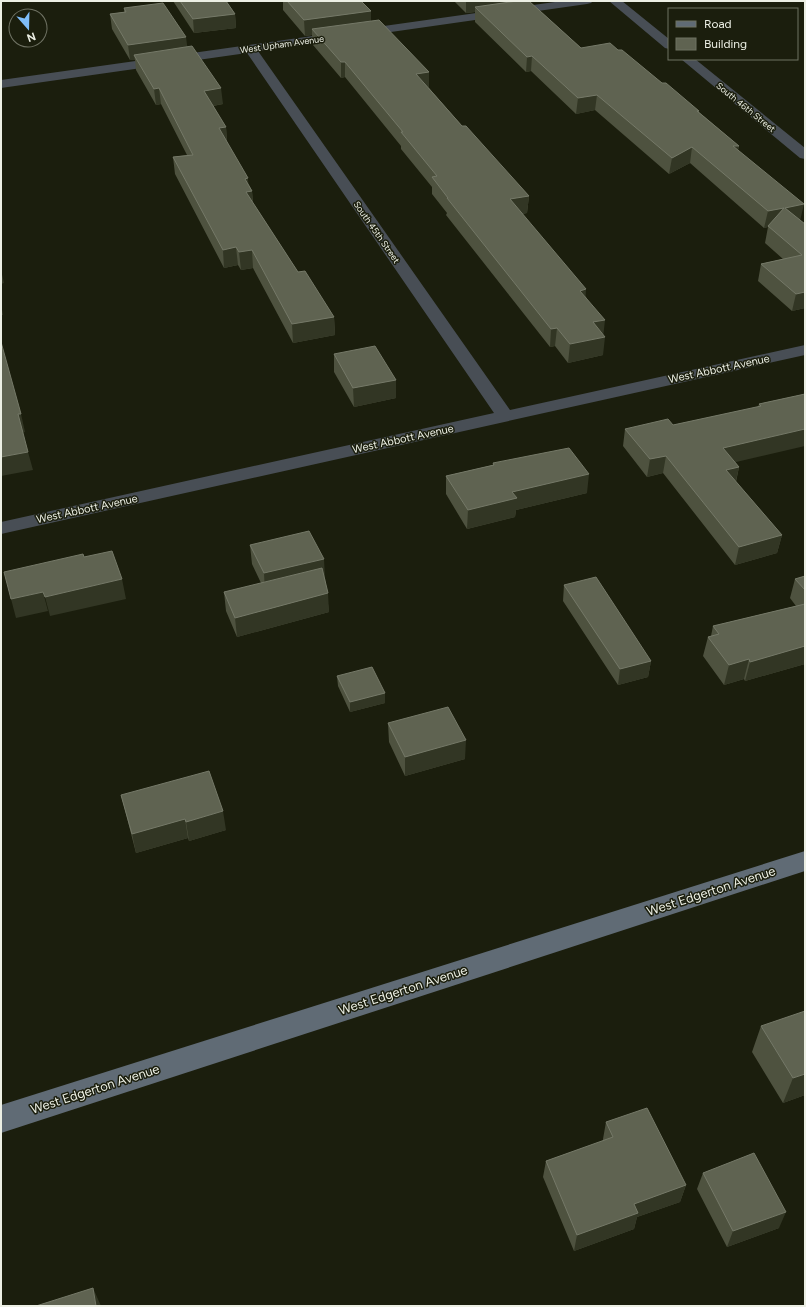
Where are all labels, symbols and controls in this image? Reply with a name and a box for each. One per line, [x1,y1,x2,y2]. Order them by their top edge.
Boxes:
north arrow [8,8,48,48]
legend [668,8,798,60]
text: Road [704,17,732,31]
text: N [25,29,37,44]
street label: West Upham Avenue [239,33,325,55]
text: Building [704,37,747,51]
street label: South 46th Street [714,80,778,135]
street label: South 45th Street [352,199,403,266]
street label: West Abbott Avenue [667,352,771,386]
street label: West Abbott Avenue [351,422,455,456]
street label: West Abbott Avenue [35,492,139,526]
street label: West Edgerton Avenue [645,863,777,919]
street label: West Edgerton Avenue [337,962,469,1018]
street label: West Edgerton Avenue [29,1061,161,1117]

